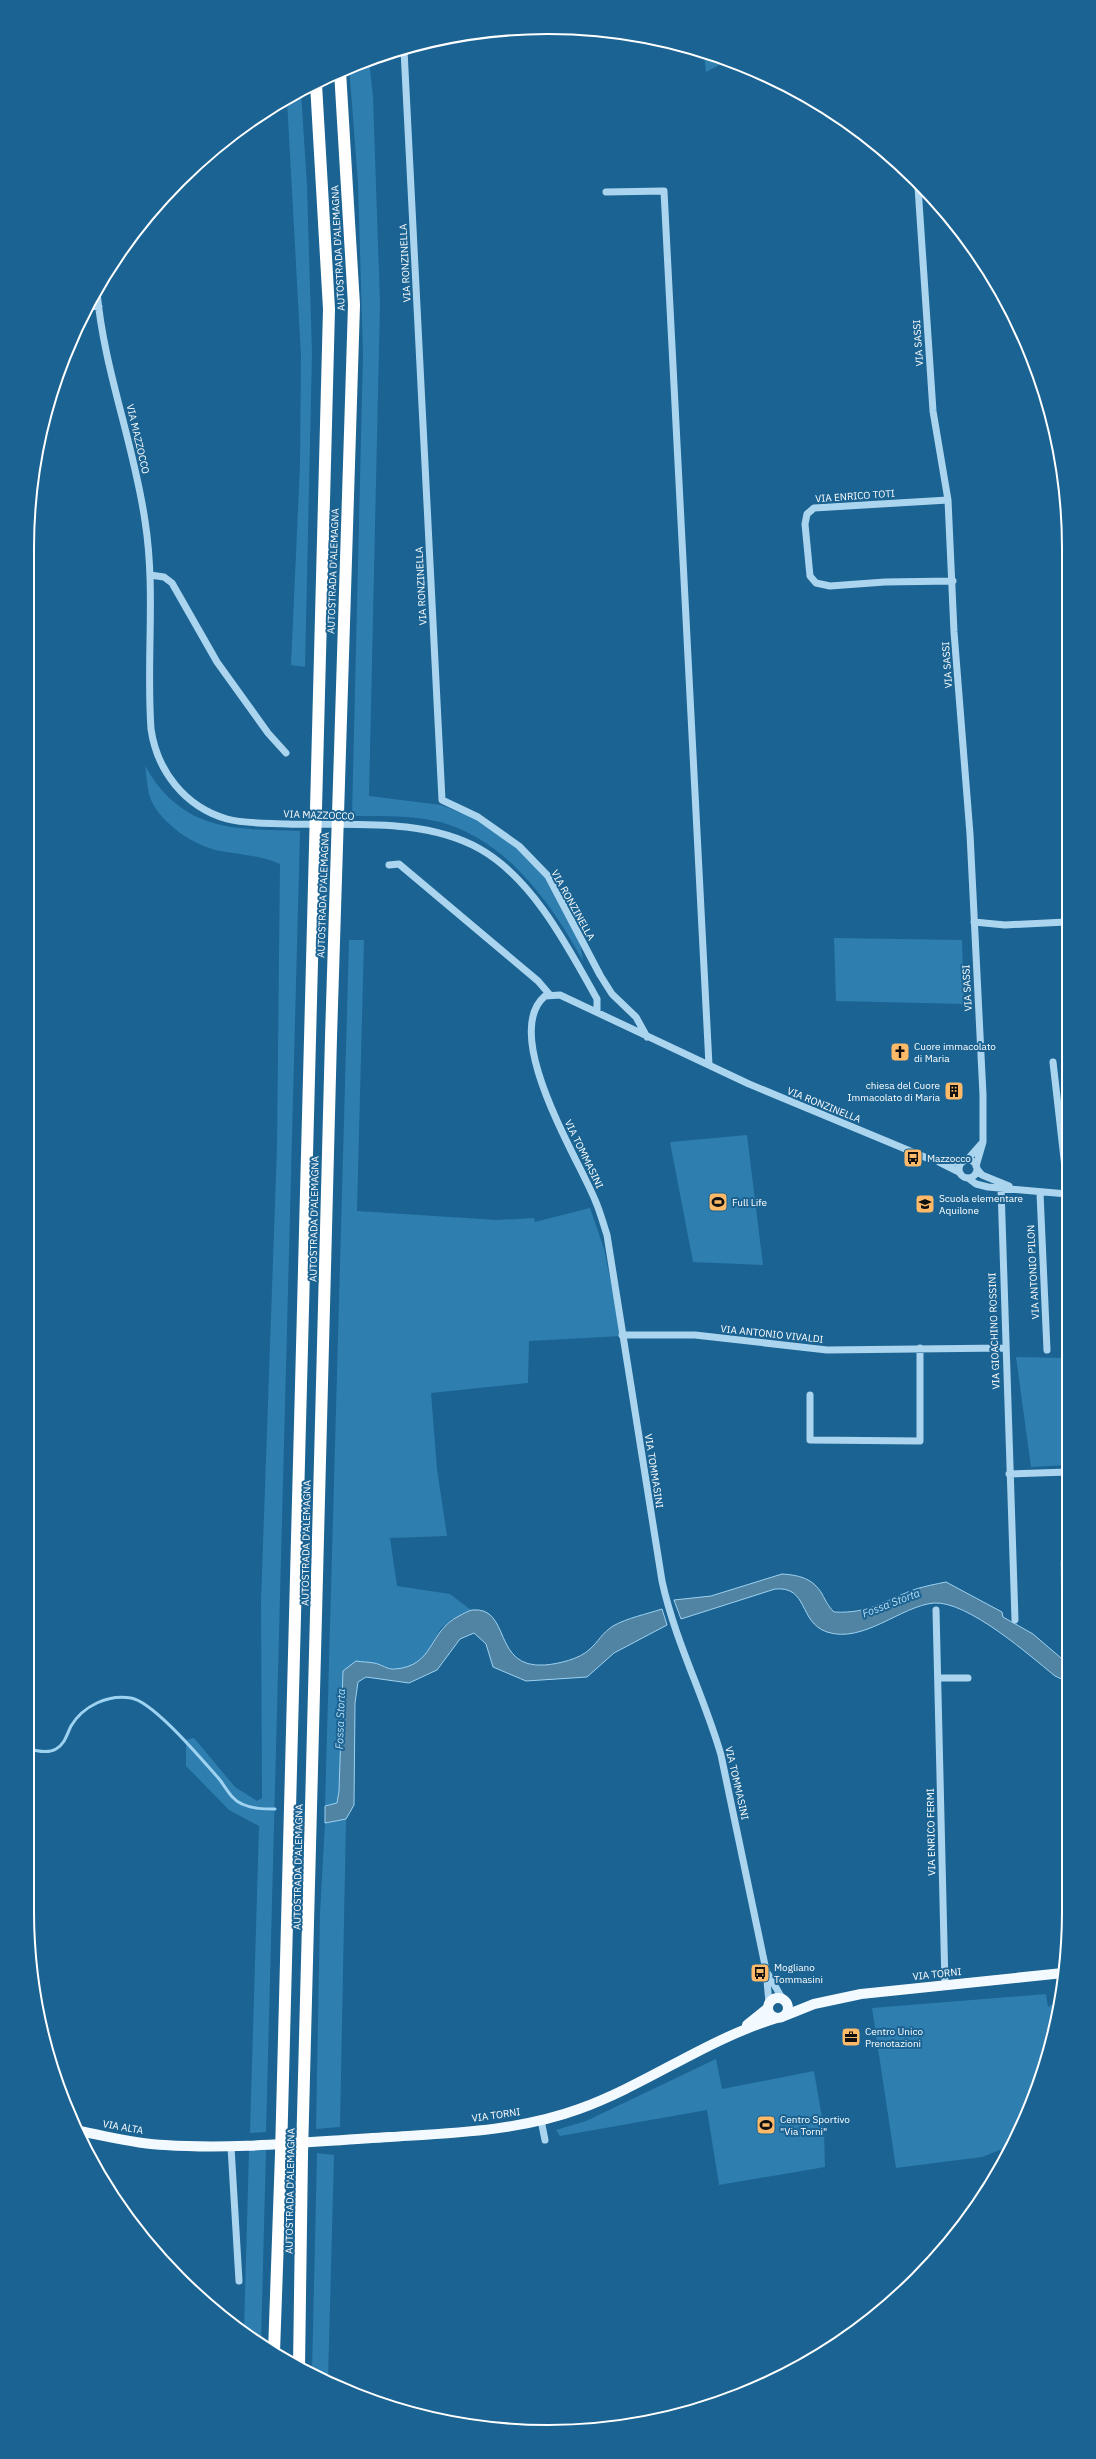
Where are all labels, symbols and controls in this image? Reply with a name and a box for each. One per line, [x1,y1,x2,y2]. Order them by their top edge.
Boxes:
street label: AUTOSTRADA D'ALEMAGNA [328,184,348,311]
street label: VIA RONZINELLA [396,223,414,303]
street label: VIA SASSI [910,319,926,367]
street label: VIA MAZZOCCO [124,403,152,475]
street label: VIA ENRICO TOTI [815,487,895,505]
street label: AUTOSTRADA D'ALEMAGNA [324,507,342,634]
street label: VIA RONZINELLA [412,546,430,626]
street label: VIA SASSI [939,641,955,689]
street label: VIA MAZZOCCO [283,807,355,823]
street label: AUTOSTRADA D'ALEMAGNA [314,831,332,958]
street label: VIA RONZINELLA [548,867,598,943]
street label: VIA SASSI [959,964,975,1012]
place label: Cuore immacolato di Maria [914,1040,996,1065]
church icon: Cuore immacolato di Maria [889,1041,911,1063]
place label: chiesa del Cuore Immacolato di Maria [848,1079,941,1104]
building icon: chiesa del Cuore Immacolato di Maria [943,1080,965,1102]
street label: VIA RONZINELLA [785,1084,863,1126]
street label: VIA TOMMASINI [562,1117,606,1191]
bus stop icon: Mazzocco [902,1147,924,1169]
place label: Mazzocco [927,1152,971,1165]
street label: AUTOSTRADA D'ALEMAGNA [306,1155,322,1282]
sports icon: Full Life [707,1191,729,1213]
place label: Scuola elementare Aquilone [939,1192,1024,1217]
school or university icon: Scuola elementare Aquilone [914,1193,936,1215]
place label: Full Life [732,1196,767,1209]
street label: VIA ANTONIO PILON [1024,1225,1042,1319]
street label: VIA GIOACHINO ROSSINI [985,1272,1003,1390]
street label: VIA ANTONIO VIVALDI [720,1322,824,1346]
street label: VIA TOMMASINI [642,1433,666,1509]
street label: AUTOSTRADA D'ALEMAGNA [298,1479,314,1606]
water label: Fossa Storta [860,1586,922,1620]
water label: Fossa Storta [332,1688,348,1750]
street label: VIA TOMMASINI [722,1745,752,1821]
street label: VIA ENRICO FERMI [924,1788,938,1876]
street label: AUTOSTRADA D'ALEMAGNA [290,1803,306,1930]
place label: Mogliano Tommasini [774,1961,823,1986]
bus stop icon: Mogliano Tommasini [749,1962,771,1984]
street label: VIA TORNI [912,1965,962,1983]
place label: Centro Unico Prenotazioni [865,2025,923,2050]
office icon: Centro Unico Prenotazioni [840,2026,862,2048]
street label: VIA TORNI [471,2105,521,2125]
place label: Centro Sportivo "Via Torni" [780,2113,850,2138]
sports icon: Centro Sportivo "Via Torni" [755,2114,777,2136]
street label: VIA ALTA [102,2117,145,2137]
street label: AUTOSTRADA D'ALEMAGNA [282,2127,298,2254]

